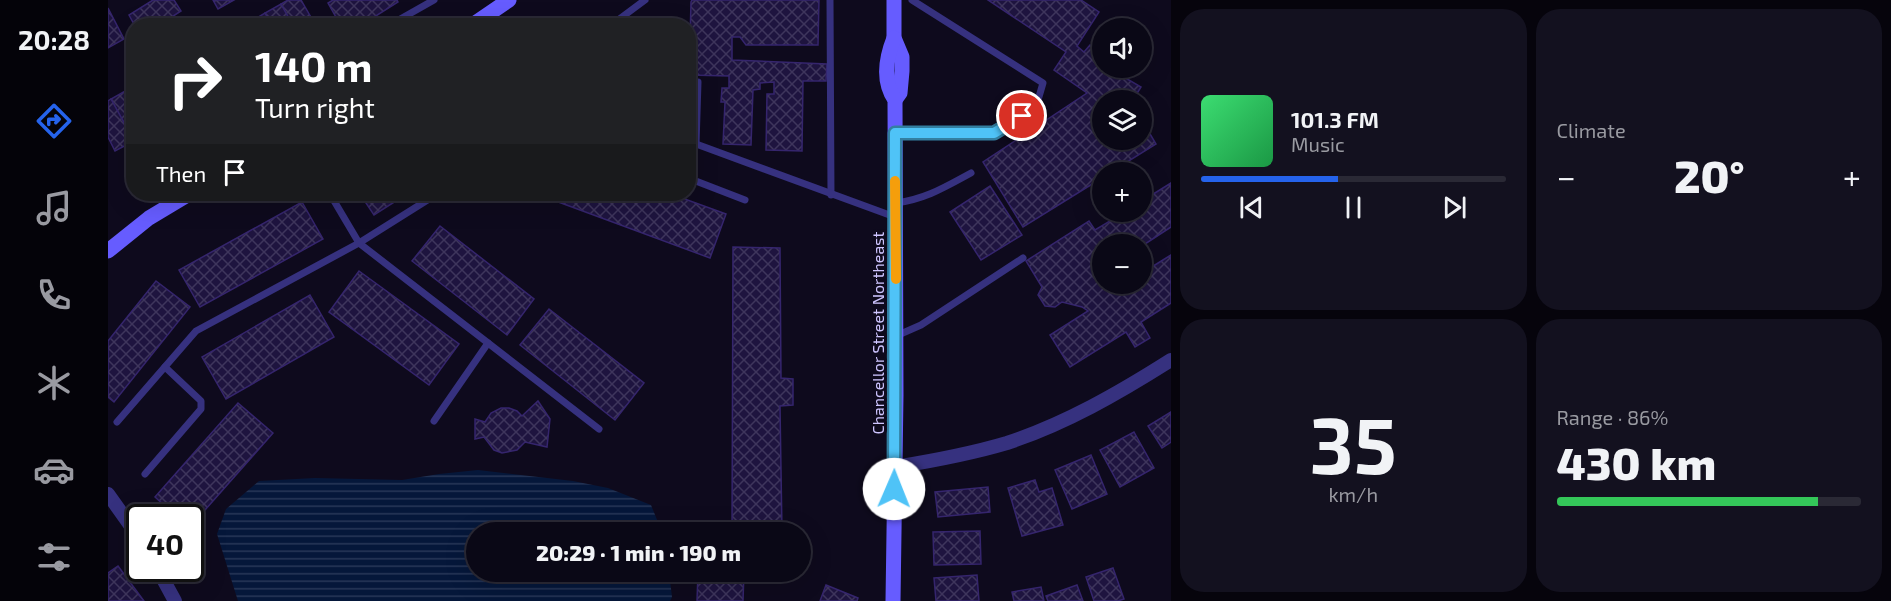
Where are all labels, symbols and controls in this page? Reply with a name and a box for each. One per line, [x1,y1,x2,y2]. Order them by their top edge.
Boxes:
map controls [1092,18,1152,294]
button: sound [1092,18,1152,78]
text: 20:28 [18,23,90,55]
text: 140 m [255,40,372,90]
icon: right [156,42,234,120]
pin [996,90,1047,141]
button: layers [1092,90,1152,150]
text: Turn right [255,91,375,123]
icon: arrive [1005,99,1038,132]
icon: directions [33,100,75,142]
text: 101.3 FM [1291,106,1379,132]
text: Climate [1557,118,1626,142]
text: Music [1291,132,1345,156]
text: 20° [1674,148,1745,202]
icon: arrive [218,156,251,189]
text: − [1557,156,1576,196]
text: + [1843,156,1861,196]
text: Then [156,160,206,186]
button: + [1092,162,1152,222]
icon: music [33,187,75,229]
icon: previous [1235,191,1268,224]
icon: pause [1337,191,1370,224]
icon: next [1438,191,1471,224]
street label: Chancellor Street Northeast [868,232,887,434]
button: − [1092,234,1152,294]
icon: phone [33,274,75,316]
icon: climate [33,362,75,404]
text: 35 [1310,396,1397,490]
text: Range · 86% [1557,405,1668,429]
text: 430 km [1557,435,1716,489]
icon: car [33,449,75,491]
position arrow [862,457,926,521]
text: km/h [1328,482,1378,506]
speed limit sign: 40 [126,504,204,582]
icon: filters [33,536,75,578]
text: 20:29 · 1 min · 190 m [536,539,741,565]

